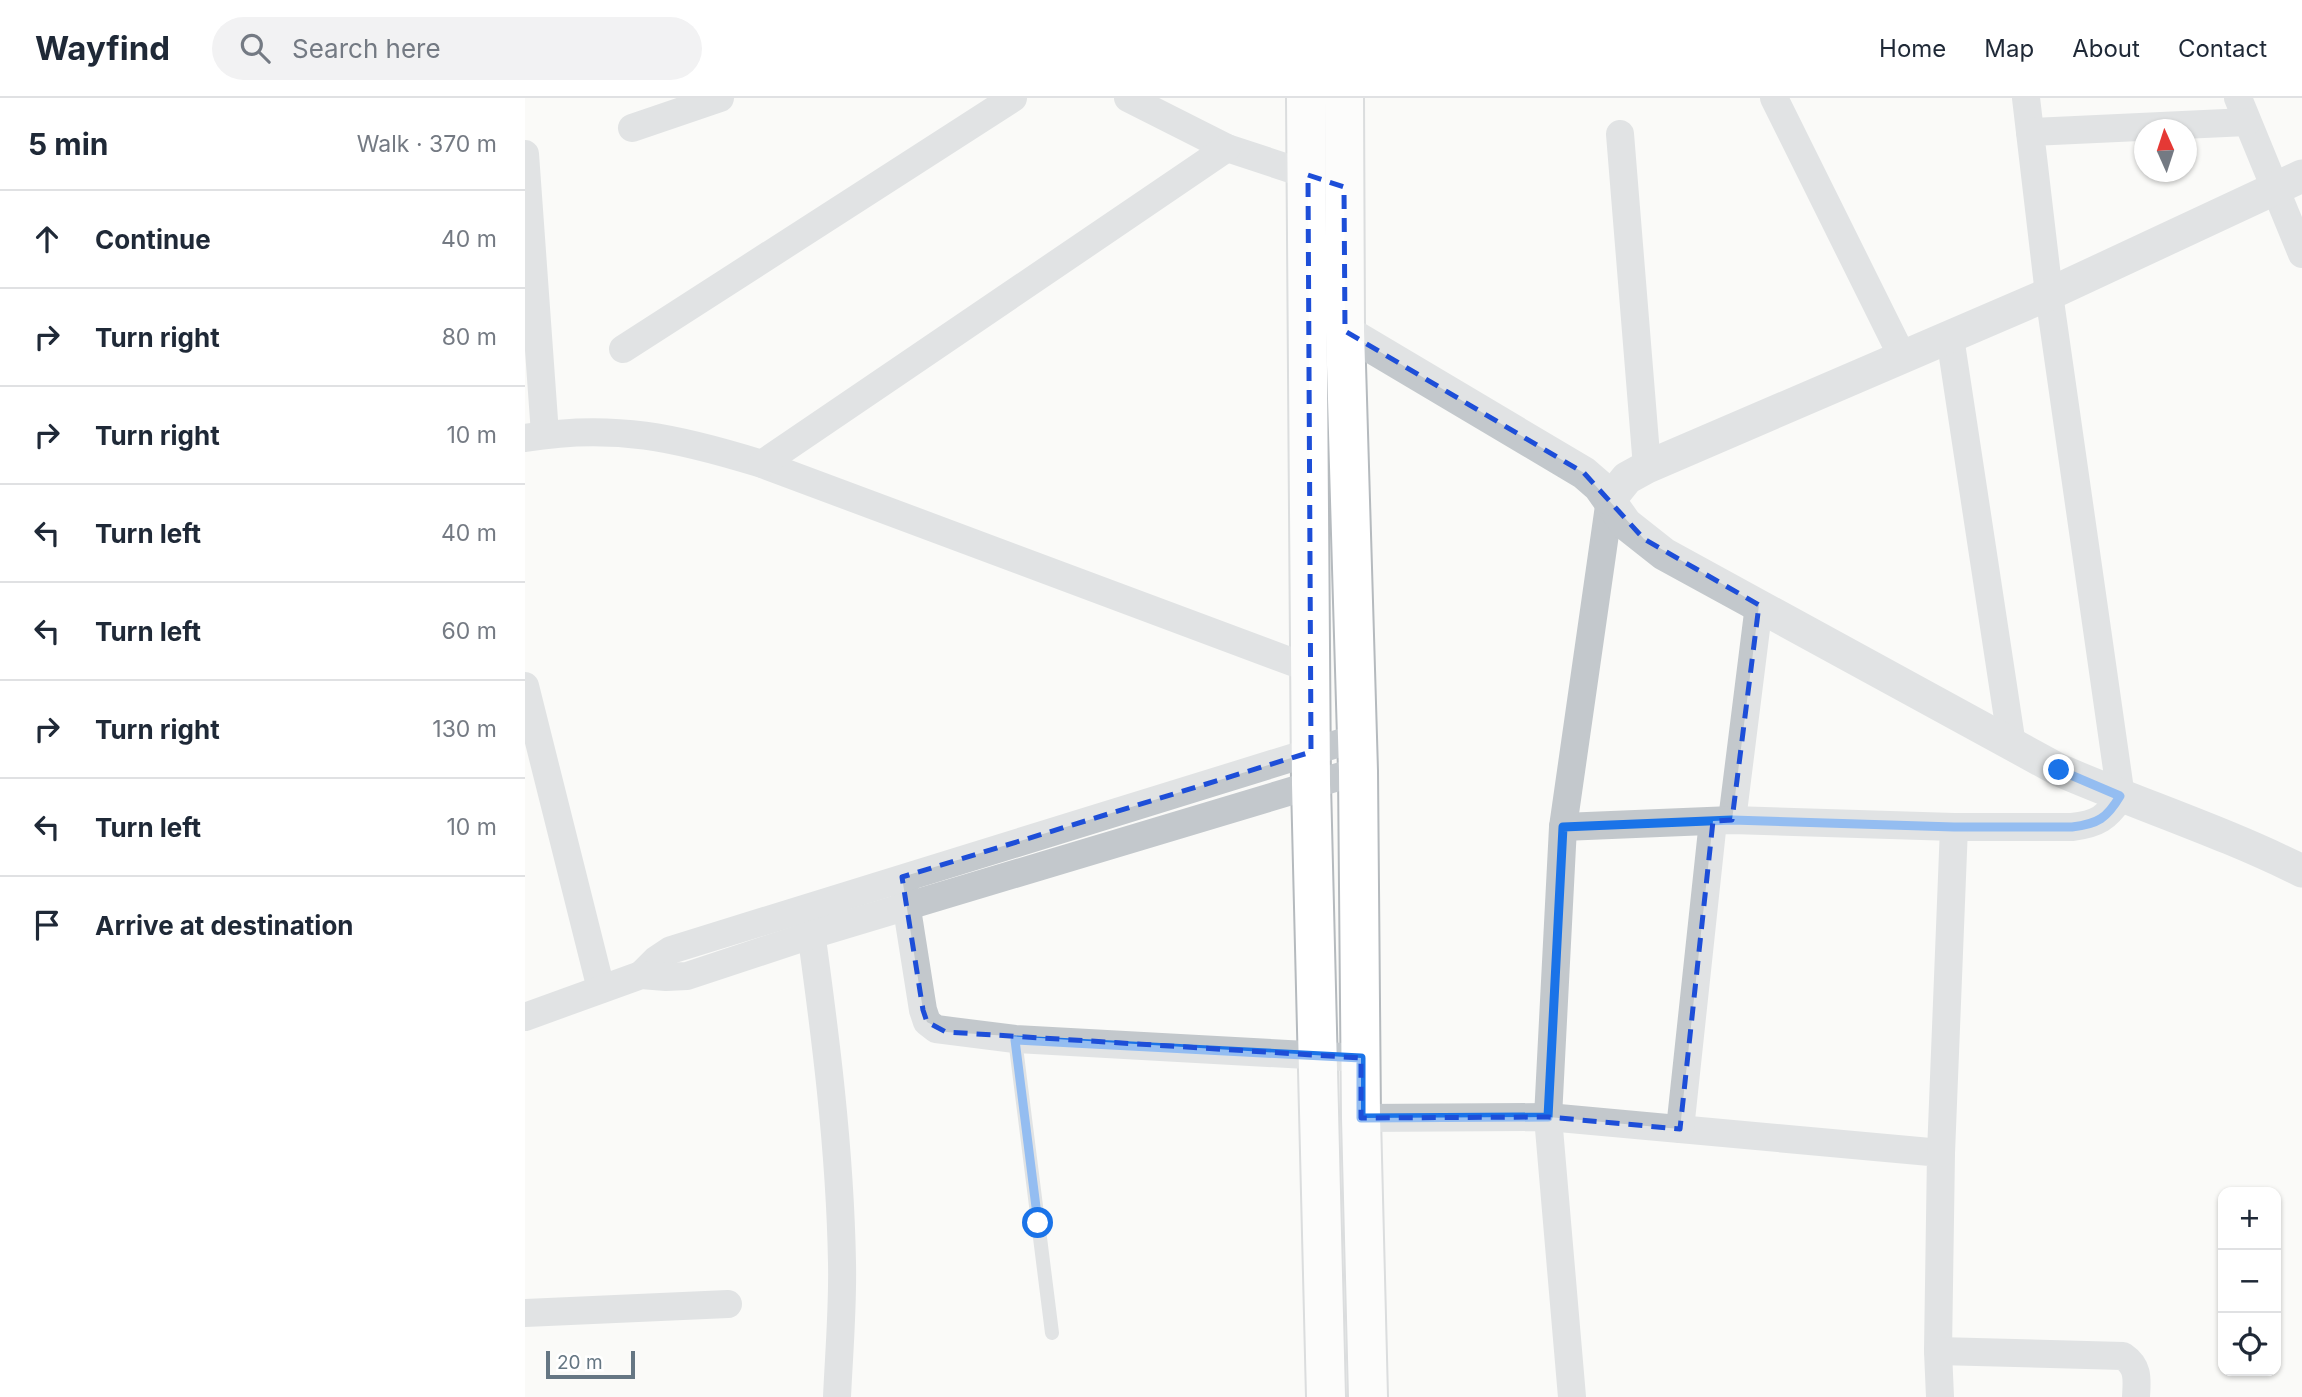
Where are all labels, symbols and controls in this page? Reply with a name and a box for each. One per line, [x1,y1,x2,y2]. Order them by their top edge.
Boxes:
search box [212,17,702,80]
text: Wayfind [35,28,170,68]
icon: search [236,29,274,67]
text: Search here [292,33,441,64]
text: Home [1879,34,1946,63]
text: Map [1984,34,2034,63]
text: About [2072,34,2140,63]
text: Contact [2178,34,2267,63]
north arrow [2134,119,2197,182]
text: 5 min [28,126,108,162]
text: Walk · 370 m [357,130,497,158]
icon: ahead [28,220,66,258]
text: Continue [95,224,211,255]
text: 40 m [441,225,497,253]
icon: right [28,318,66,356]
text: Turn right [95,322,220,353]
text: 80 m [442,323,497,351]
icon: right [28,416,66,454]
text: Turn right [95,420,220,451]
text: 10 m [447,421,497,449]
icon: left [28,514,66,552]
text: Turn left [95,518,201,549]
text: 40 m [441,519,497,547]
icon: left [28,612,66,650]
text: Turn left [95,616,201,647]
text: 60 m [442,617,497,645]
icon: right [28,710,66,748]
text: Turn right [95,714,220,745]
text: 130 m [432,715,497,743]
route end [2043,754,2074,785]
icon: left [28,808,66,846]
text: Turn left [95,812,201,843]
text: 10 m [447,813,497,841]
icon: arrive [28,906,66,944]
text: Arrive at destination [95,910,354,941]
map controls [2218,1187,2281,1376]
button: + [2218,1187,2281,1250]
route start [1022,1207,1053,1238]
button: − [2218,1250,2281,1313]
button: locate [2218,1313,2281,1376]
scale bar [546,1348,635,1380]
text: 20 m [557,1351,603,1374]

